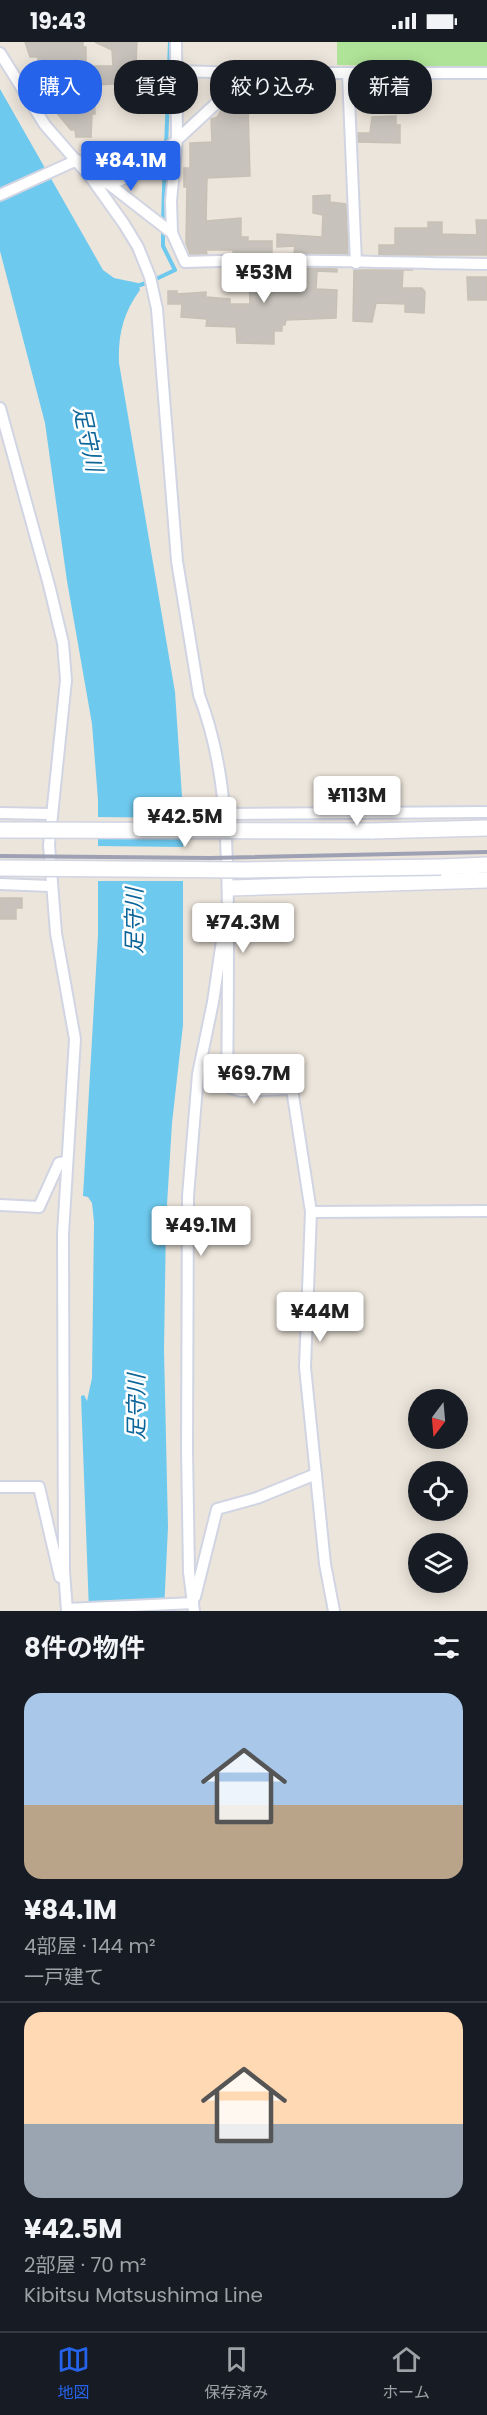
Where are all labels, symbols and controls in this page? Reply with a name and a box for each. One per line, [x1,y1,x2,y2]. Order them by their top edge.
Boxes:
text: 19:43 [30,6,86,37]
chip: 購入 [18,60,102,114]
chip: 賃貸 [114,60,198,114]
chip: 絞り込み [210,60,336,114]
chip: 新着 [348,60,432,114]
pin: ¥84.1M [82,141,180,192]
text: ¥84.1M [95,146,167,174]
pin: ¥53M [228,253,300,304]
text: ¥53M [236,258,292,286]
water label: 足守川 [66,403,110,476]
pin: ¥113M [315,776,399,827]
text: ¥113M [328,781,386,809]
pin: ¥42.5M [136,797,234,848]
text: ¥42.5M [147,802,223,830]
water label: 足守川 [119,886,150,954]
pin: ¥74.3M [194,903,292,954]
text: ¥74.3M [206,908,280,936]
pin: ¥69.7M [205,1054,303,1105]
text: ¥69.7M [217,1059,291,1087]
pin: ¥49.1M [152,1206,250,1257]
text: ¥49.1M [166,1211,236,1239]
pin: ¥44M [284,1292,356,1343]
text: ¥44M [291,1297,349,1325]
water label: 足守川 [121,1372,152,1440]
north arrow [408,1389,468,1449]
map controls [408,1389,468,1593]
button: locate [408,1461,468,1521]
button: layers [408,1533,468,1593]
text: 8件の物件 [24,1630,145,1666]
icon: filters [430,1631,463,1664]
icon: home [190,1732,298,1840]
text: ¥84.1M [24,1892,117,1928]
text: 4部屋 · 144 m² [24,1932,156,1960]
text: 一戸建て [24,1963,104,1991]
icon: home [190,2051,298,2159]
text: ¥42.5M [24,2211,122,2247]
text: 2部屋 · 70 m² [24,2251,146,2279]
text: Kibitsu Matsushima Line [24,2281,263,2309]
tab: 地図 [57,2343,90,2405]
tab: 保存済み [204,2343,268,2405]
tab: ホーム [382,2343,430,2405]

